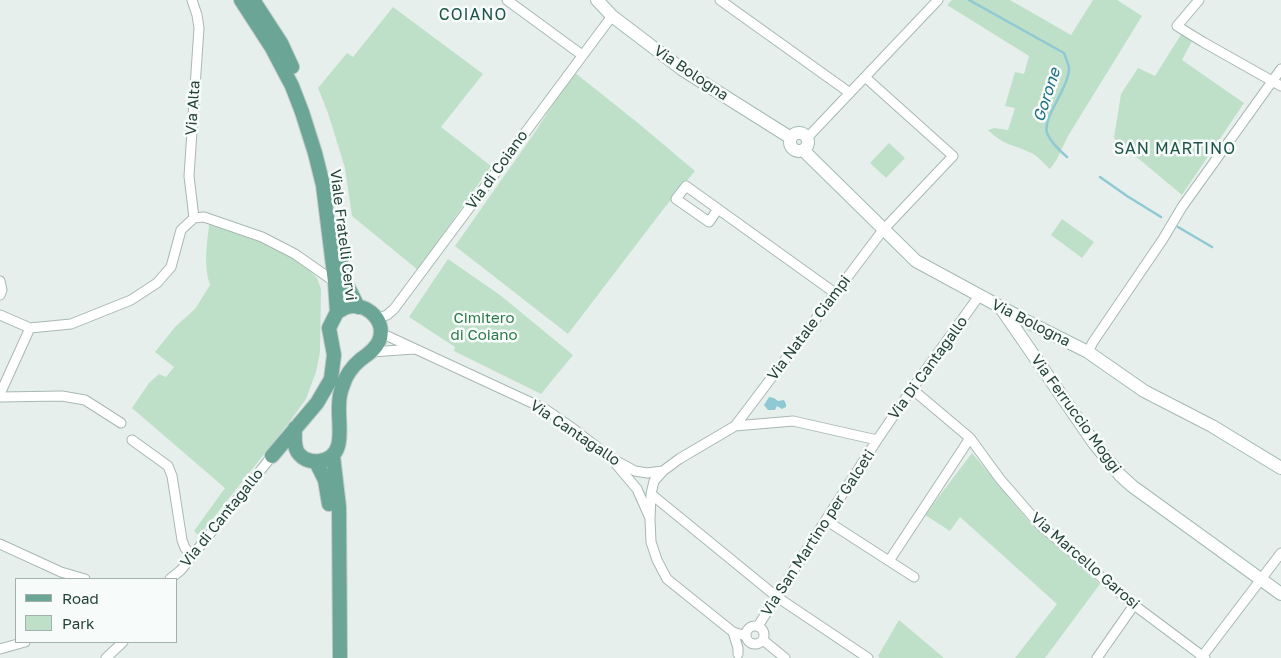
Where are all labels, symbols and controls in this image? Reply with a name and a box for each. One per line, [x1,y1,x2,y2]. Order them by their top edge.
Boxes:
district label: COIANO [438,5,508,25]
street label: Via Bologna [650,42,732,104]
water label: Gorone [1029,66,1065,124]
street label: Via Alta [182,80,204,136]
street label: Via di Coiano [462,127,532,213]
district label: SAN MARTINO [1113,139,1237,159]
street label: Viale Fratelli Cervi [326,168,360,302]
street label: Via Natale Ciampi [764,272,854,384]
street label: Via Bologna [989,295,1073,351]
park label: Cimitero di Coiano [451,309,517,344]
street label: Via Di Cantagallo [885,313,971,423]
street label: Via Ferruccio Moggi [1027,351,1125,477]
street label: Via Cantagallo [527,396,623,470]
street label: Via San Martino per Galceti [757,446,879,620]
street label: Via di Cantagallo [177,465,267,571]
street label: Via Marcello Garosi [1027,509,1143,613]
legend [15,578,178,643]
text: Road [62,589,99,607]
text: Park [62,614,94,632]

